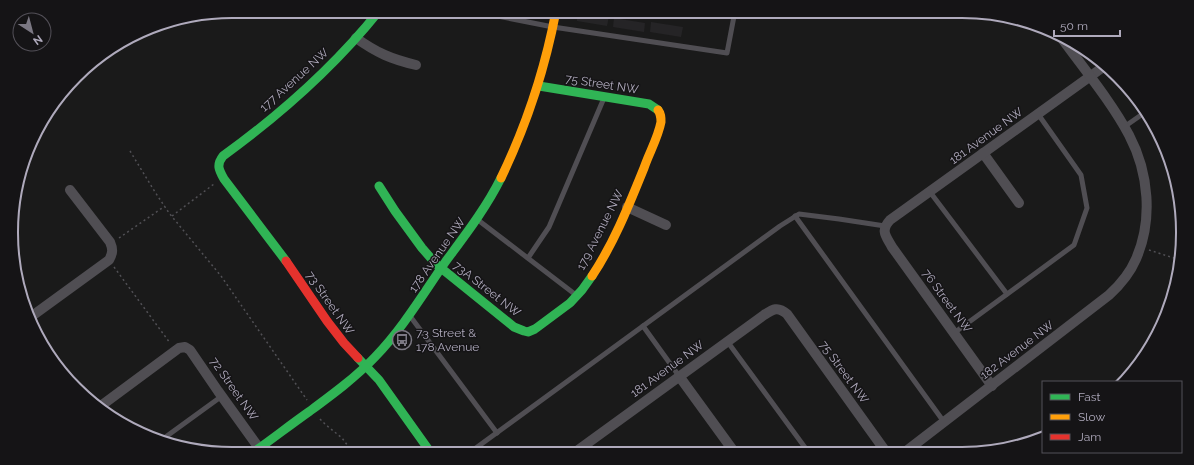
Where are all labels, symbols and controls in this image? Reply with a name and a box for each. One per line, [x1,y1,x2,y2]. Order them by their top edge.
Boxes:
north arrow [12,12,52,52]
scale bar [1054,12,1120,38]
text: 50 m [1060,19,1088,33]
text: N [30,32,45,47]
street label: 177 Avenue NW [257,45,332,115]
street label: 75 Street NW [564,71,640,97]
street label: 181 Avenue NW [947,104,1026,167]
street label: 179 Avenue NW [574,187,626,272]
street label: 178 Avenue NW [406,214,468,295]
street label: 73A Street NW [450,258,524,320]
street label: 76 Street NW [919,267,975,336]
street label: 73 Street NW [303,269,357,338]
street label: 182 Avenue NW [978,318,1057,382]
place label: 73 Street & 178 Avenue [416,326,479,354]
bus stop icon: 73 Street & 178 Avenue [391,329,413,351]
street label: 181 Avenue NW [628,337,707,400]
street label: 75 Street NW [817,338,872,406]
street label: 72 Street NW [207,355,261,424]
legend [1042,381,1182,453]
text: Fast [1078,390,1101,404]
text: Slow [1078,410,1105,424]
text: Jam [1078,430,1101,444]

